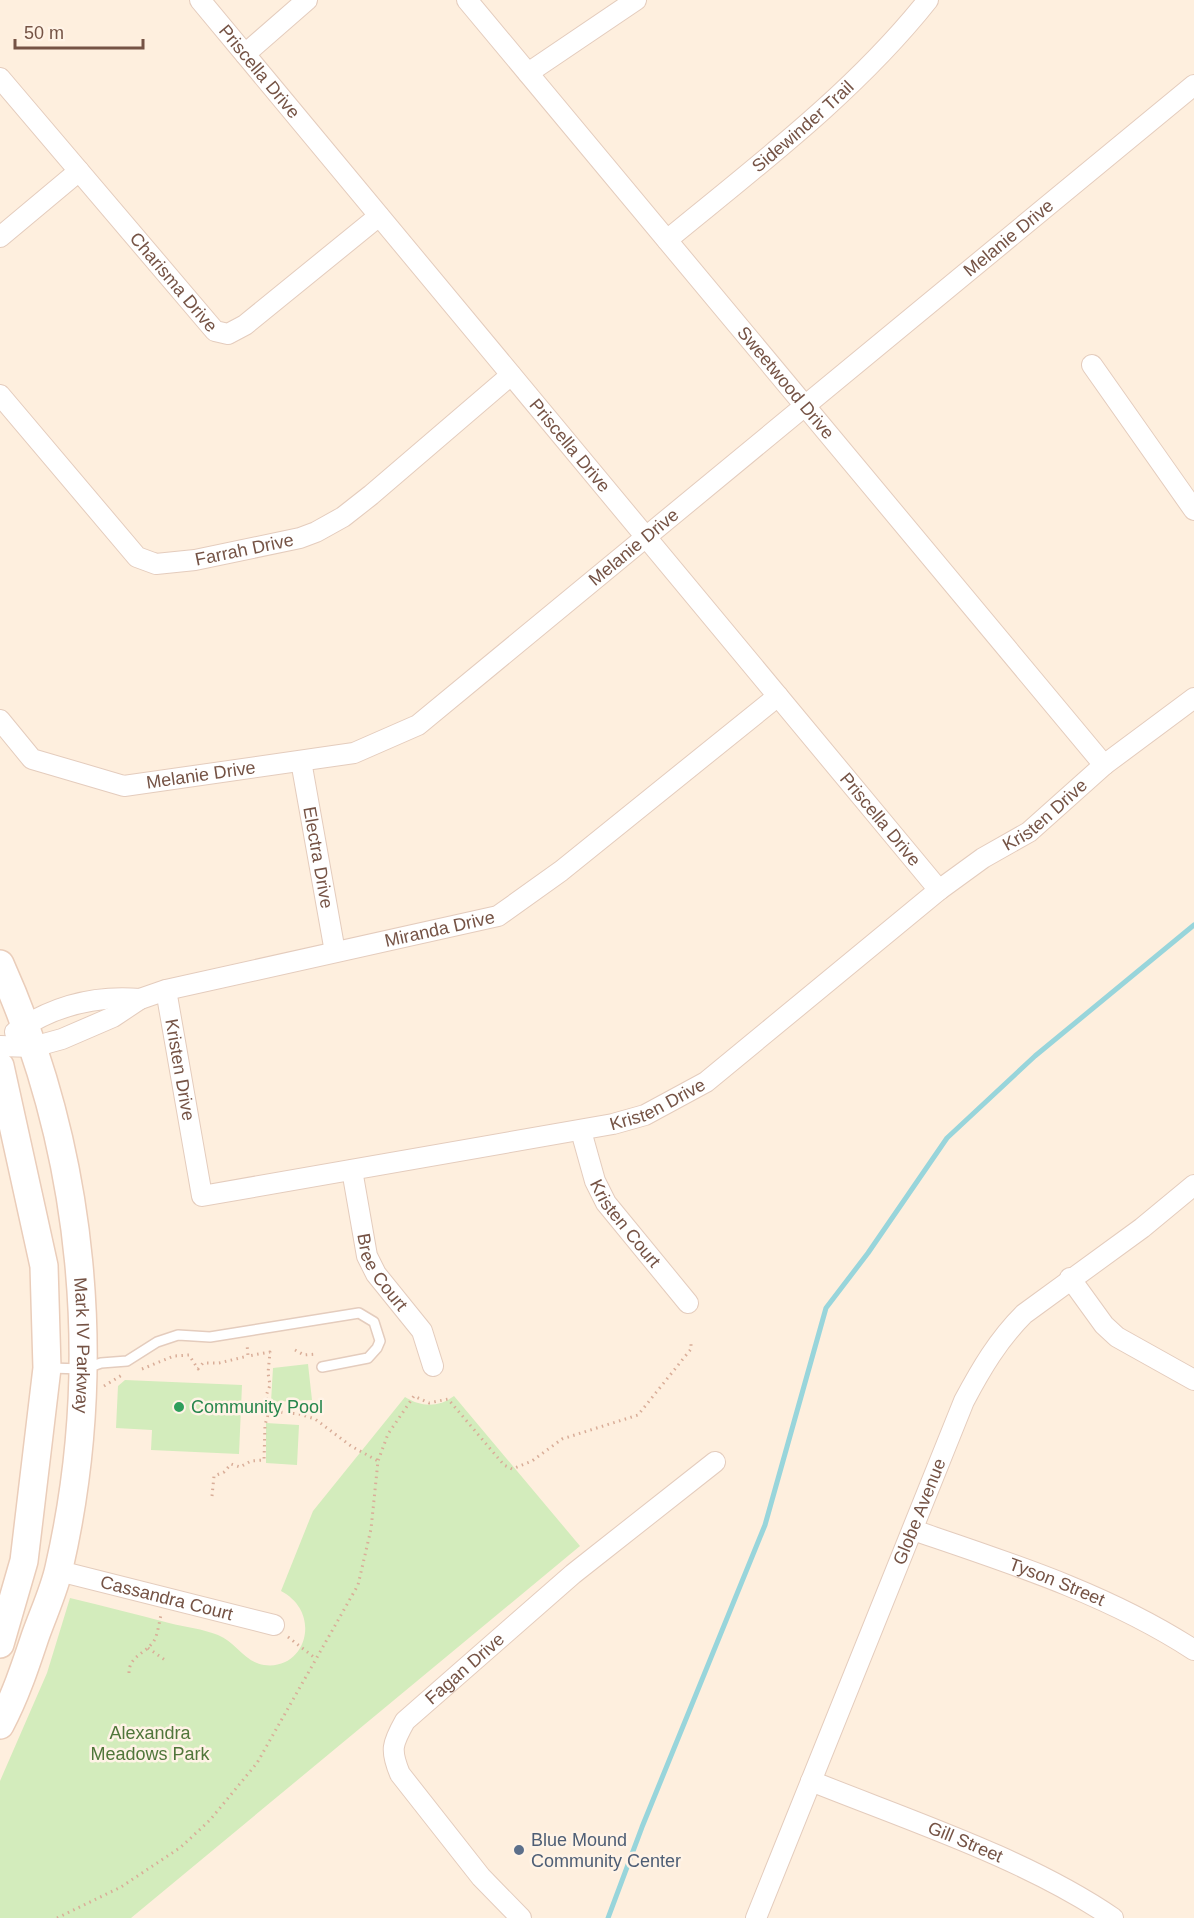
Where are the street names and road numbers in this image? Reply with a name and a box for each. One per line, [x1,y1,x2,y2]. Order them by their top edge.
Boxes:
street label: Priscella Drive [215,21,304,122]
street label: Sidewinder Trail [748,77,858,176]
street label: Melanie Drive [960,195,1057,281]
street label: Charisma Drive [126,228,221,336]
street label: Sweetwood Drive [733,322,838,443]
street label: Priscella Drive [525,395,614,496]
street label: Melanie Drive [585,504,682,590]
street label: Farrah Drive [193,530,295,570]
street label: Melanie Drive [145,757,257,793]
street label: Priscella Drive [836,769,925,870]
street label: Kristen Drive [999,775,1091,855]
street label: Electra Drive [299,805,337,910]
street label: Miranda Drive [383,907,497,951]
street label: Kristen Drive [161,1017,199,1122]
street label: Kristen Drive [607,1074,709,1134]
street label: Kristen Court [586,1176,664,1271]
street label: Bree Court [353,1232,411,1315]
street label: Mark IV Parkway [70,1277,93,1414]
street label: Globe Avenue [889,1456,950,1568]
street label: Tyson Street [1006,1554,1108,1610]
street label: Cassandra Court [98,1572,235,1624]
street label: Fagan Drive [421,1629,508,1709]
street label: Gill Street [925,1818,1006,1867]

